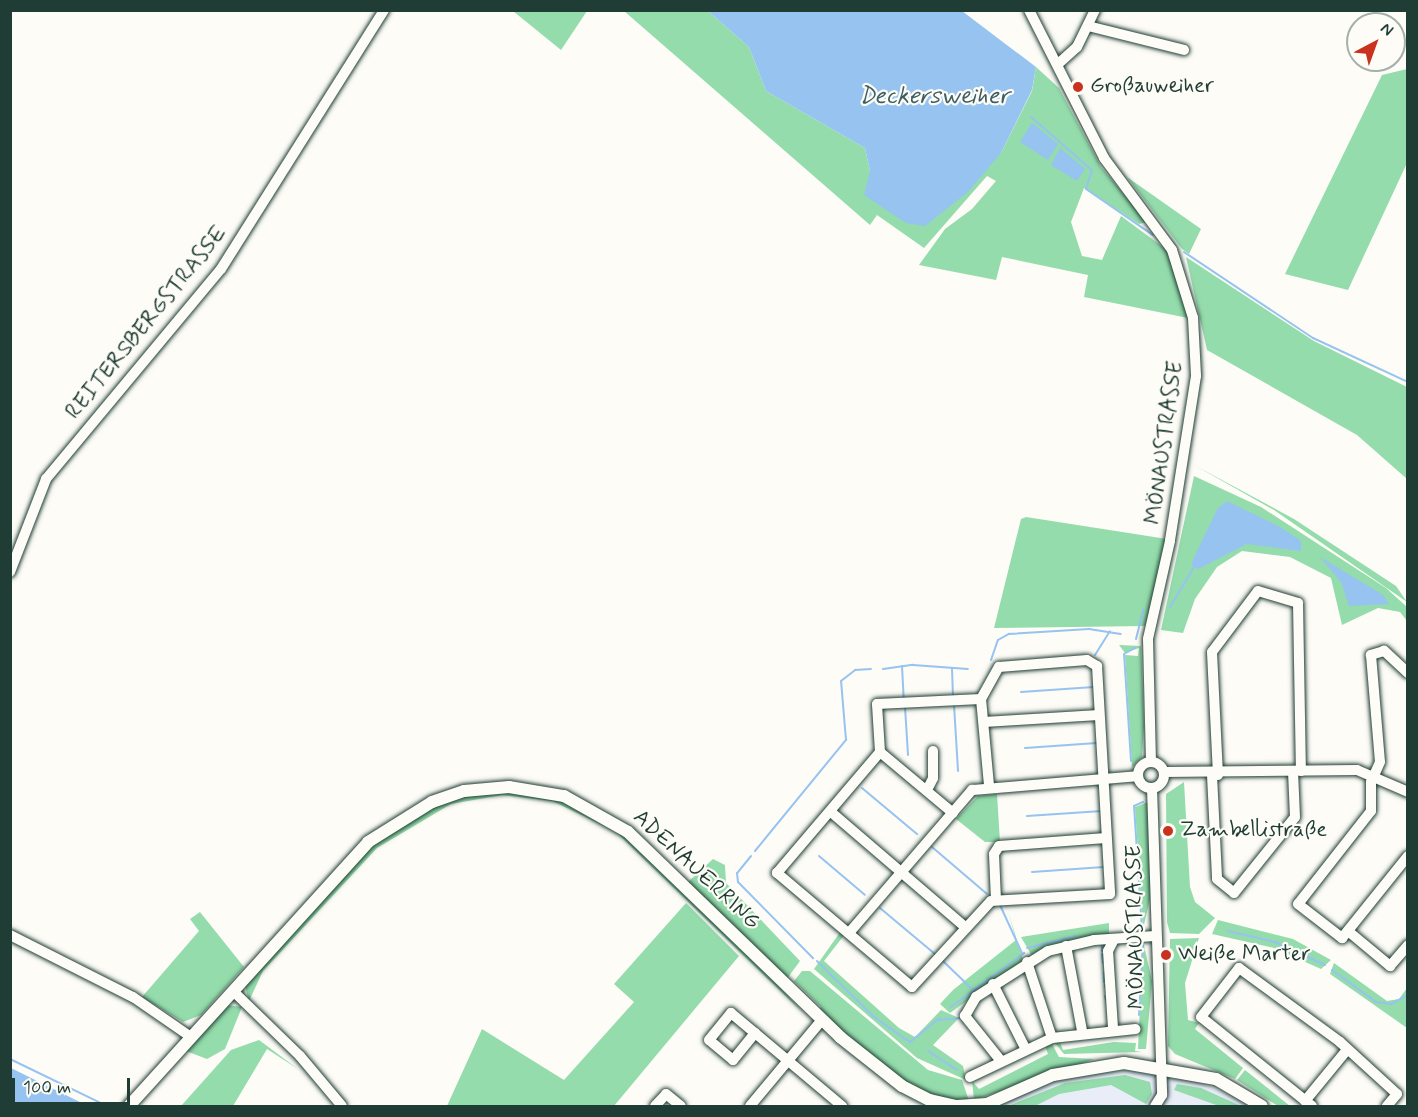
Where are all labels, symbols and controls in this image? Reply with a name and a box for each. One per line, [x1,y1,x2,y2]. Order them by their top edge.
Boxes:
north arrow [1346,12,1406,72]
text: N [1376,18,1398,41]
place label: Großauweiher [1090,74,1214,100]
marker: Großauweiher [1071,80,1085,94]
water label: Deckersweiher [859,83,1009,111]
street label: REITERSBERGSTRASSE [61,221,233,425]
street label: MÖNAUSTRASSE [1140,360,1190,526]
street label: ADENAUERRING [627,804,765,936]
place label: Zambellistraße [1180,818,1327,844]
marker: Zambellistraße [1161,824,1175,838]
street label: MÖNAUSTRASSE [1121,845,1151,1009]
place label: Weiße Marter [1178,942,1311,968]
marker: Weiße Marter [1159,948,1173,962]
scale bar [15,1066,134,1104]
text: 100 m [23,1076,71,1100]

